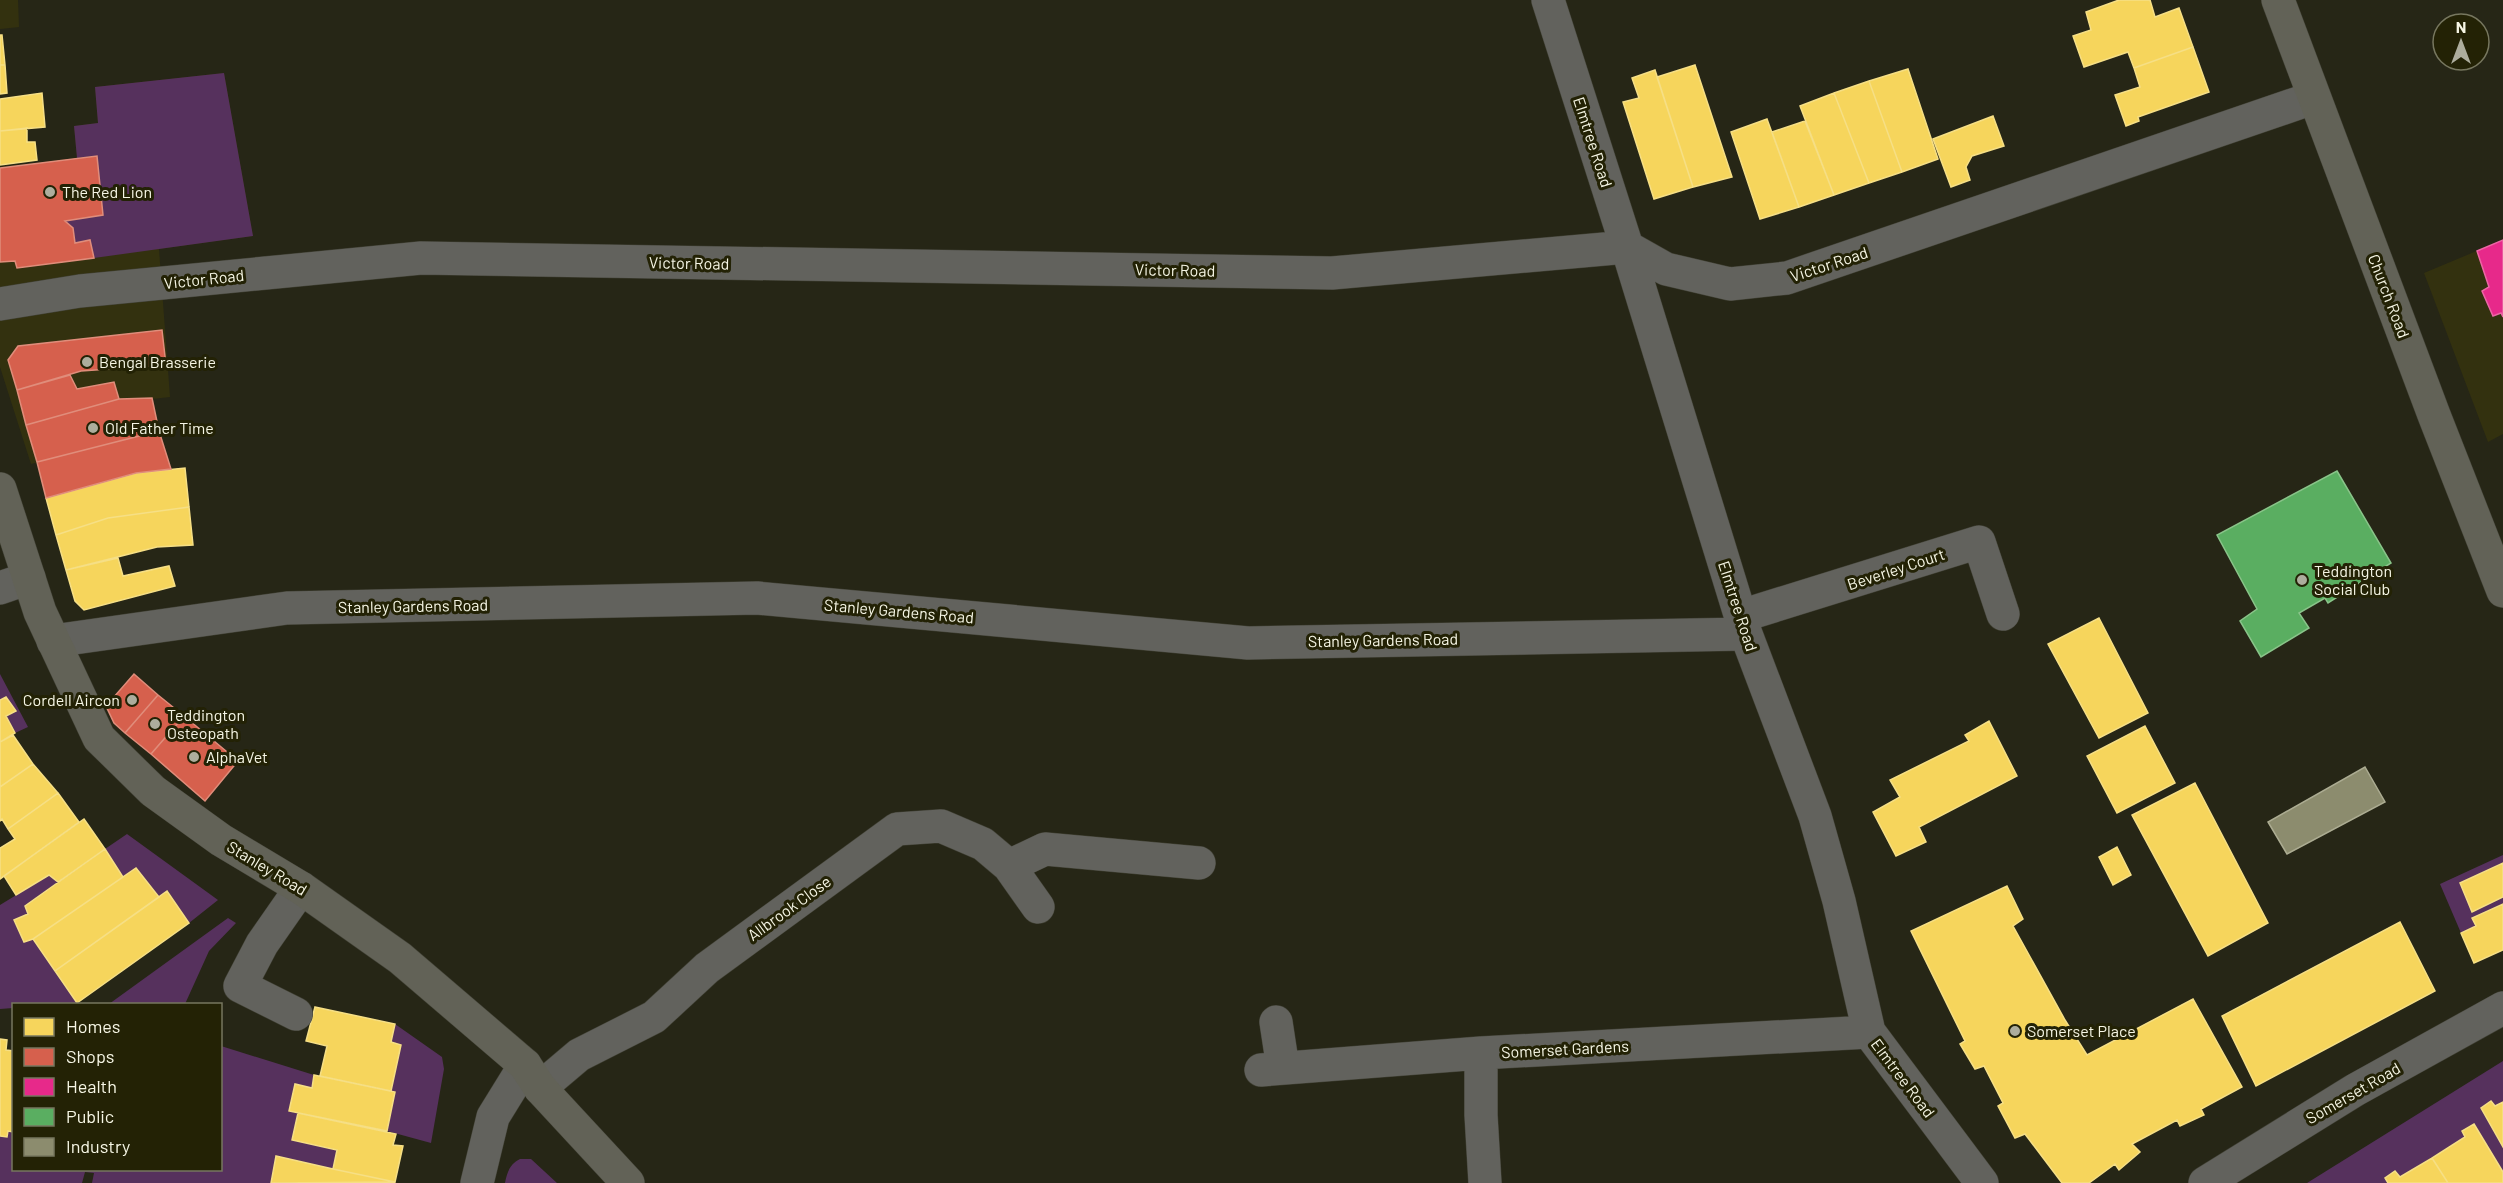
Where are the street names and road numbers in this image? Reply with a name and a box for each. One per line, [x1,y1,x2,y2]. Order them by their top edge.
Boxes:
street label: Elmtree Road [1570,94,1617,189]
street label: Victor Road [1788,242,1870,285]
street label: Church Road [2365,251,2414,340]
street label: Victor Road [649,252,729,273]
street label: Victor Road [1135,259,1215,280]
street label: Victor Road [163,265,245,292]
street label: Beverley Court [1845,544,1947,593]
street label: Elmtree Road [1715,558,1762,653]
street label: Stanley Gardens Road [823,594,975,627]
street label: Stanley Gardens Road [338,595,488,616]
street label: Stanley Gardens Road [1308,629,1458,650]
street label: Stanley Road [224,836,311,899]
street label: Allbrook Close [743,871,834,944]
street label: Elmtree Road [1868,1035,1939,1121]
street label: Somerset Gardens [1501,1036,1629,1061]
street label: Somerset Road [2302,1058,2403,1127]

